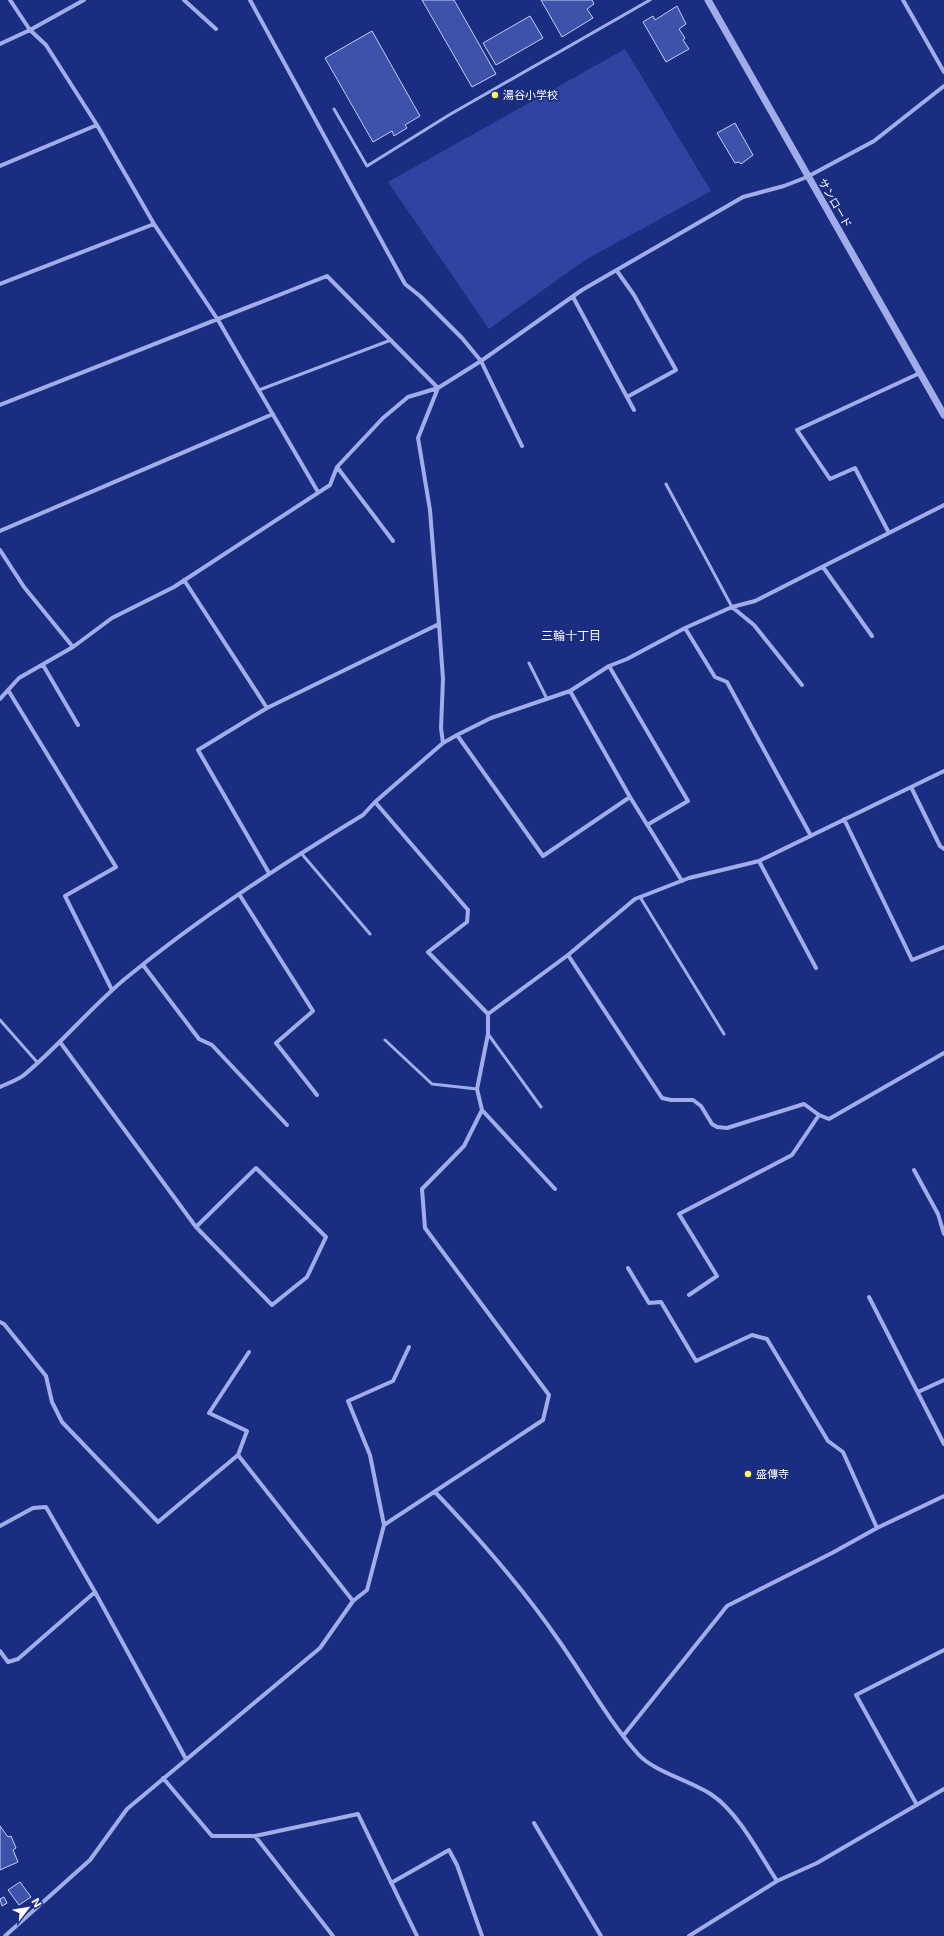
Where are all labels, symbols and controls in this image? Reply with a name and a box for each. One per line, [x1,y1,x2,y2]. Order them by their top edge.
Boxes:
place label: 湯谷小学校 [503,88,558,102]
marker: 湯谷小学校 [490,90,500,100]
street label: サンロード [815,176,855,230]
district label: 三輪十丁目 [541,628,601,643]
place label: 盛傳寺 [756,1467,789,1481]
marker: 盛傳寺 [743,1469,753,1479]
north arrow [8,1888,48,1928]
text: N [28,1896,45,1910]

